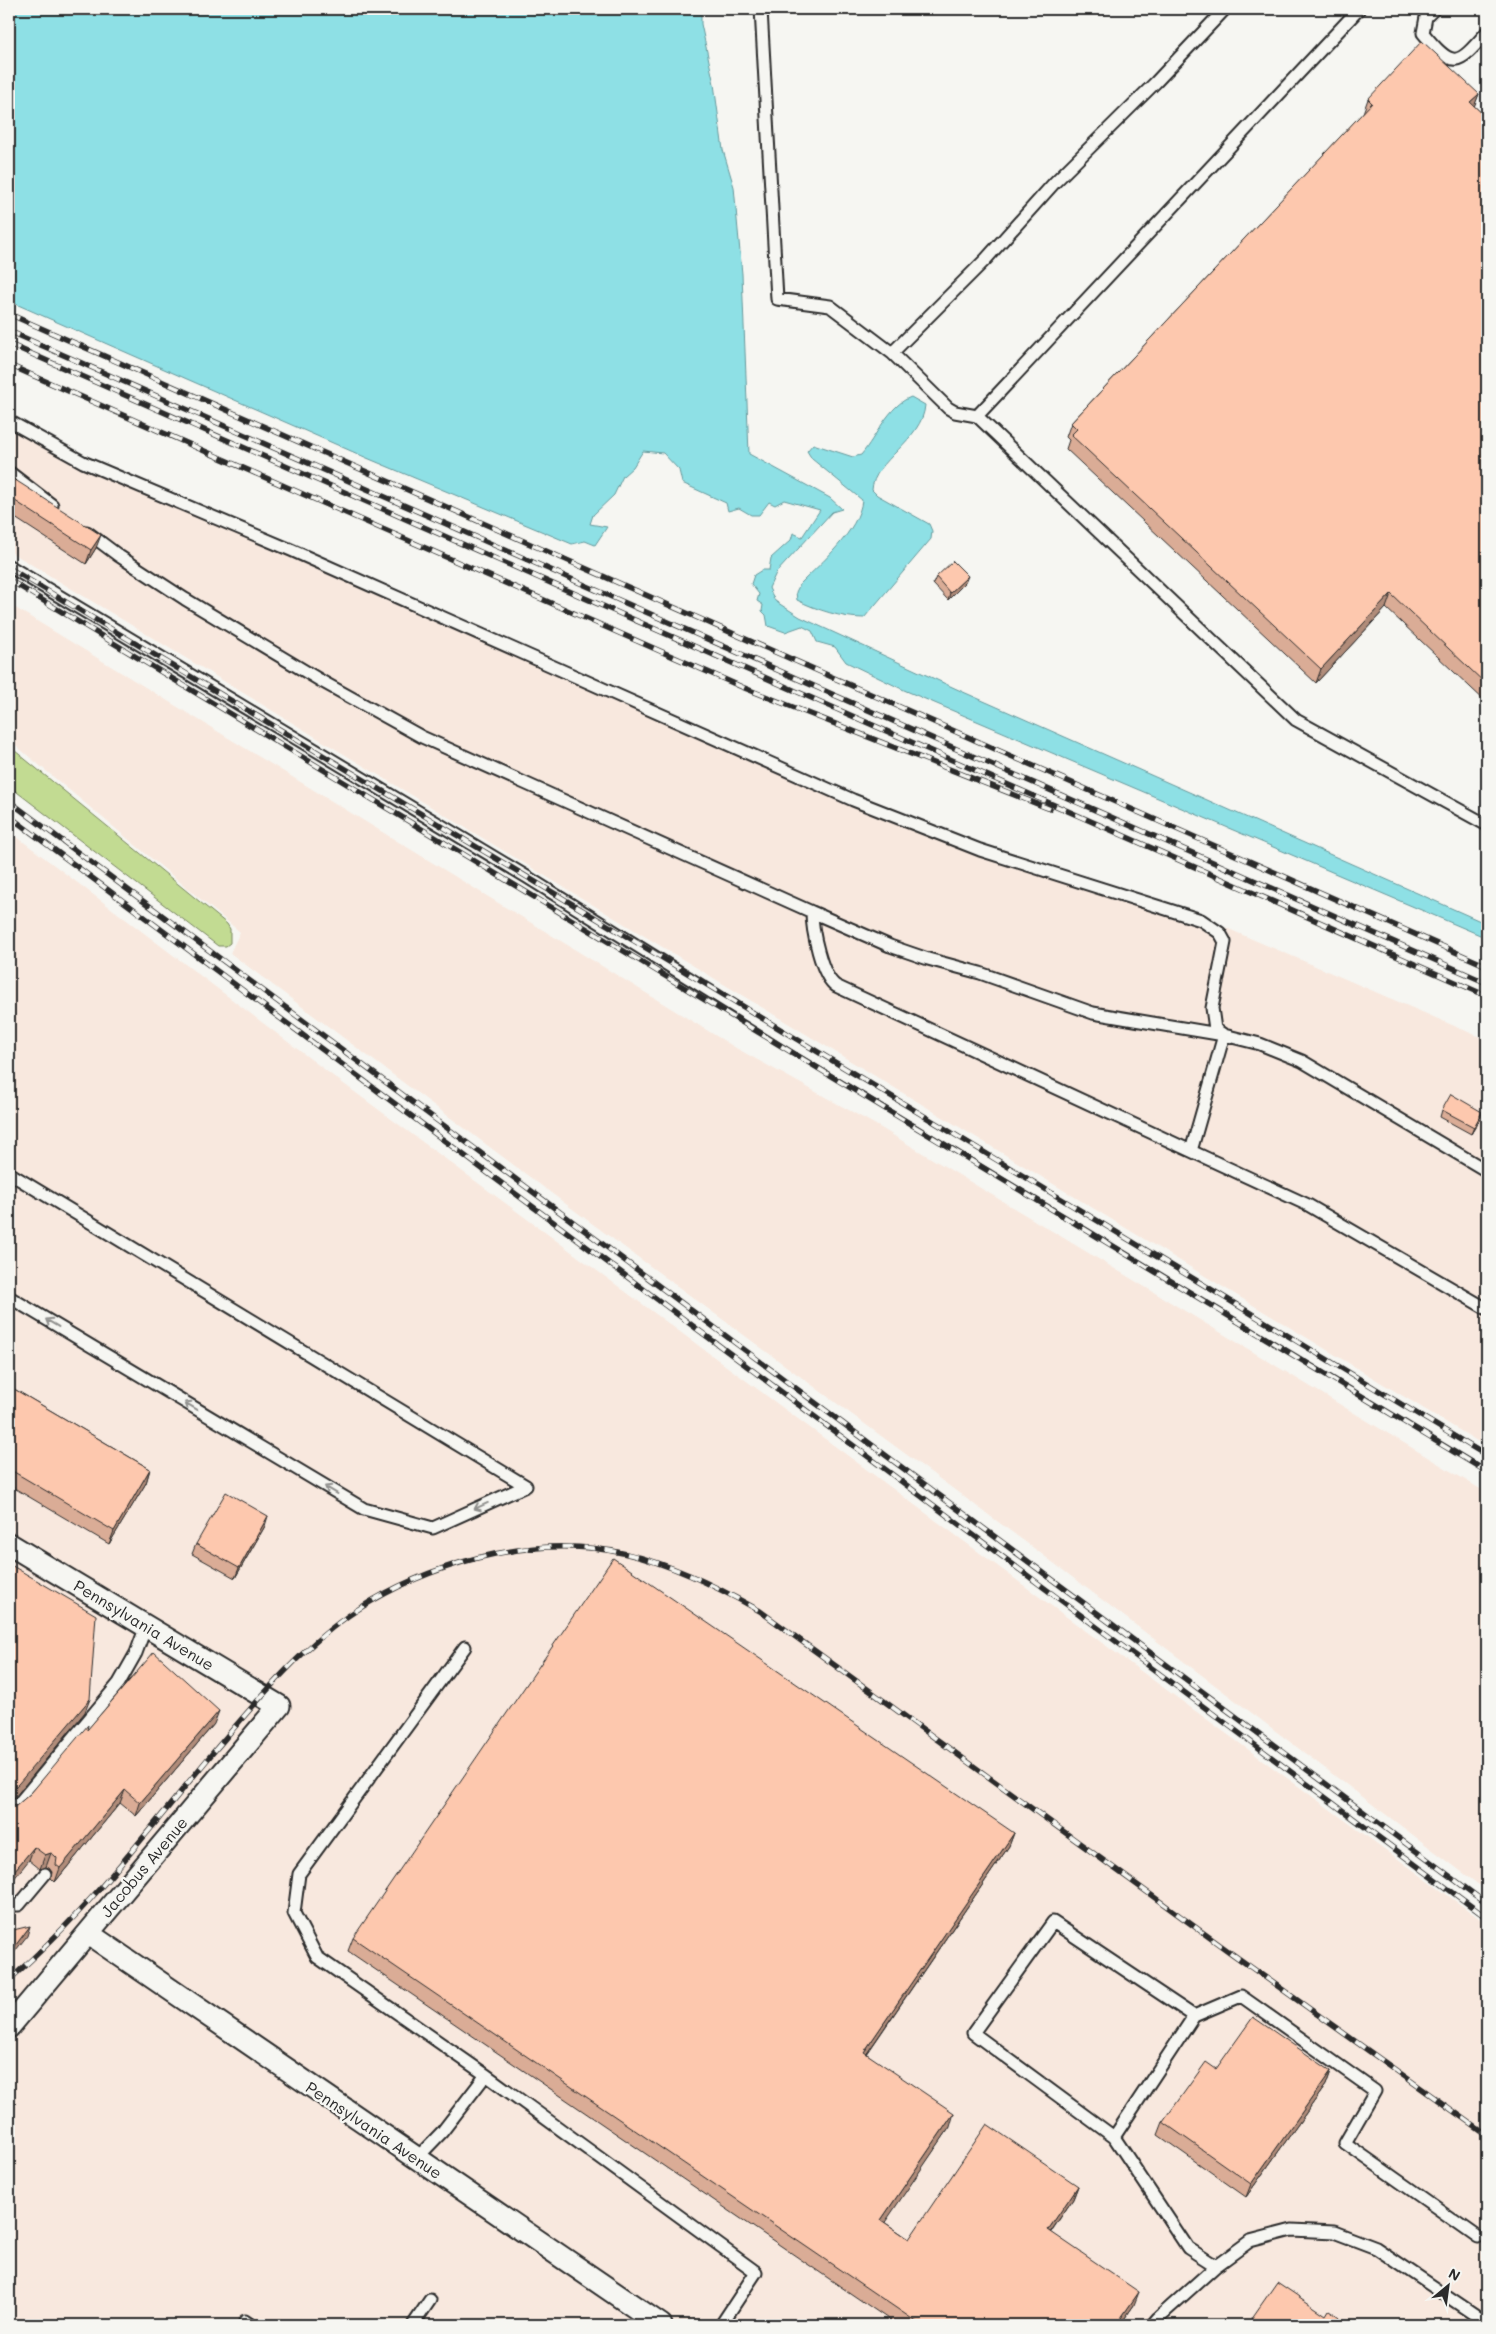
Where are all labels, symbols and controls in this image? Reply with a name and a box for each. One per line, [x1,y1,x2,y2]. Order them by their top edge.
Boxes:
one-way arrow [46,1317,60,1327]
one-way arrow [185,1401,199,1411]
one-way arrow [324,1484,338,1494]
one-way arrow [474,1502,489,1512]
street label: Pennsylvania Avenue [70,1574,218,1675]
street label: Jacobus Avenue [95,1812,192,1921]
street label: Pennsylvania Avenue [302,2076,447,2183]
north arrow [1424,2262,1474,2312]
text: N [1445,2263,1464,2285]

